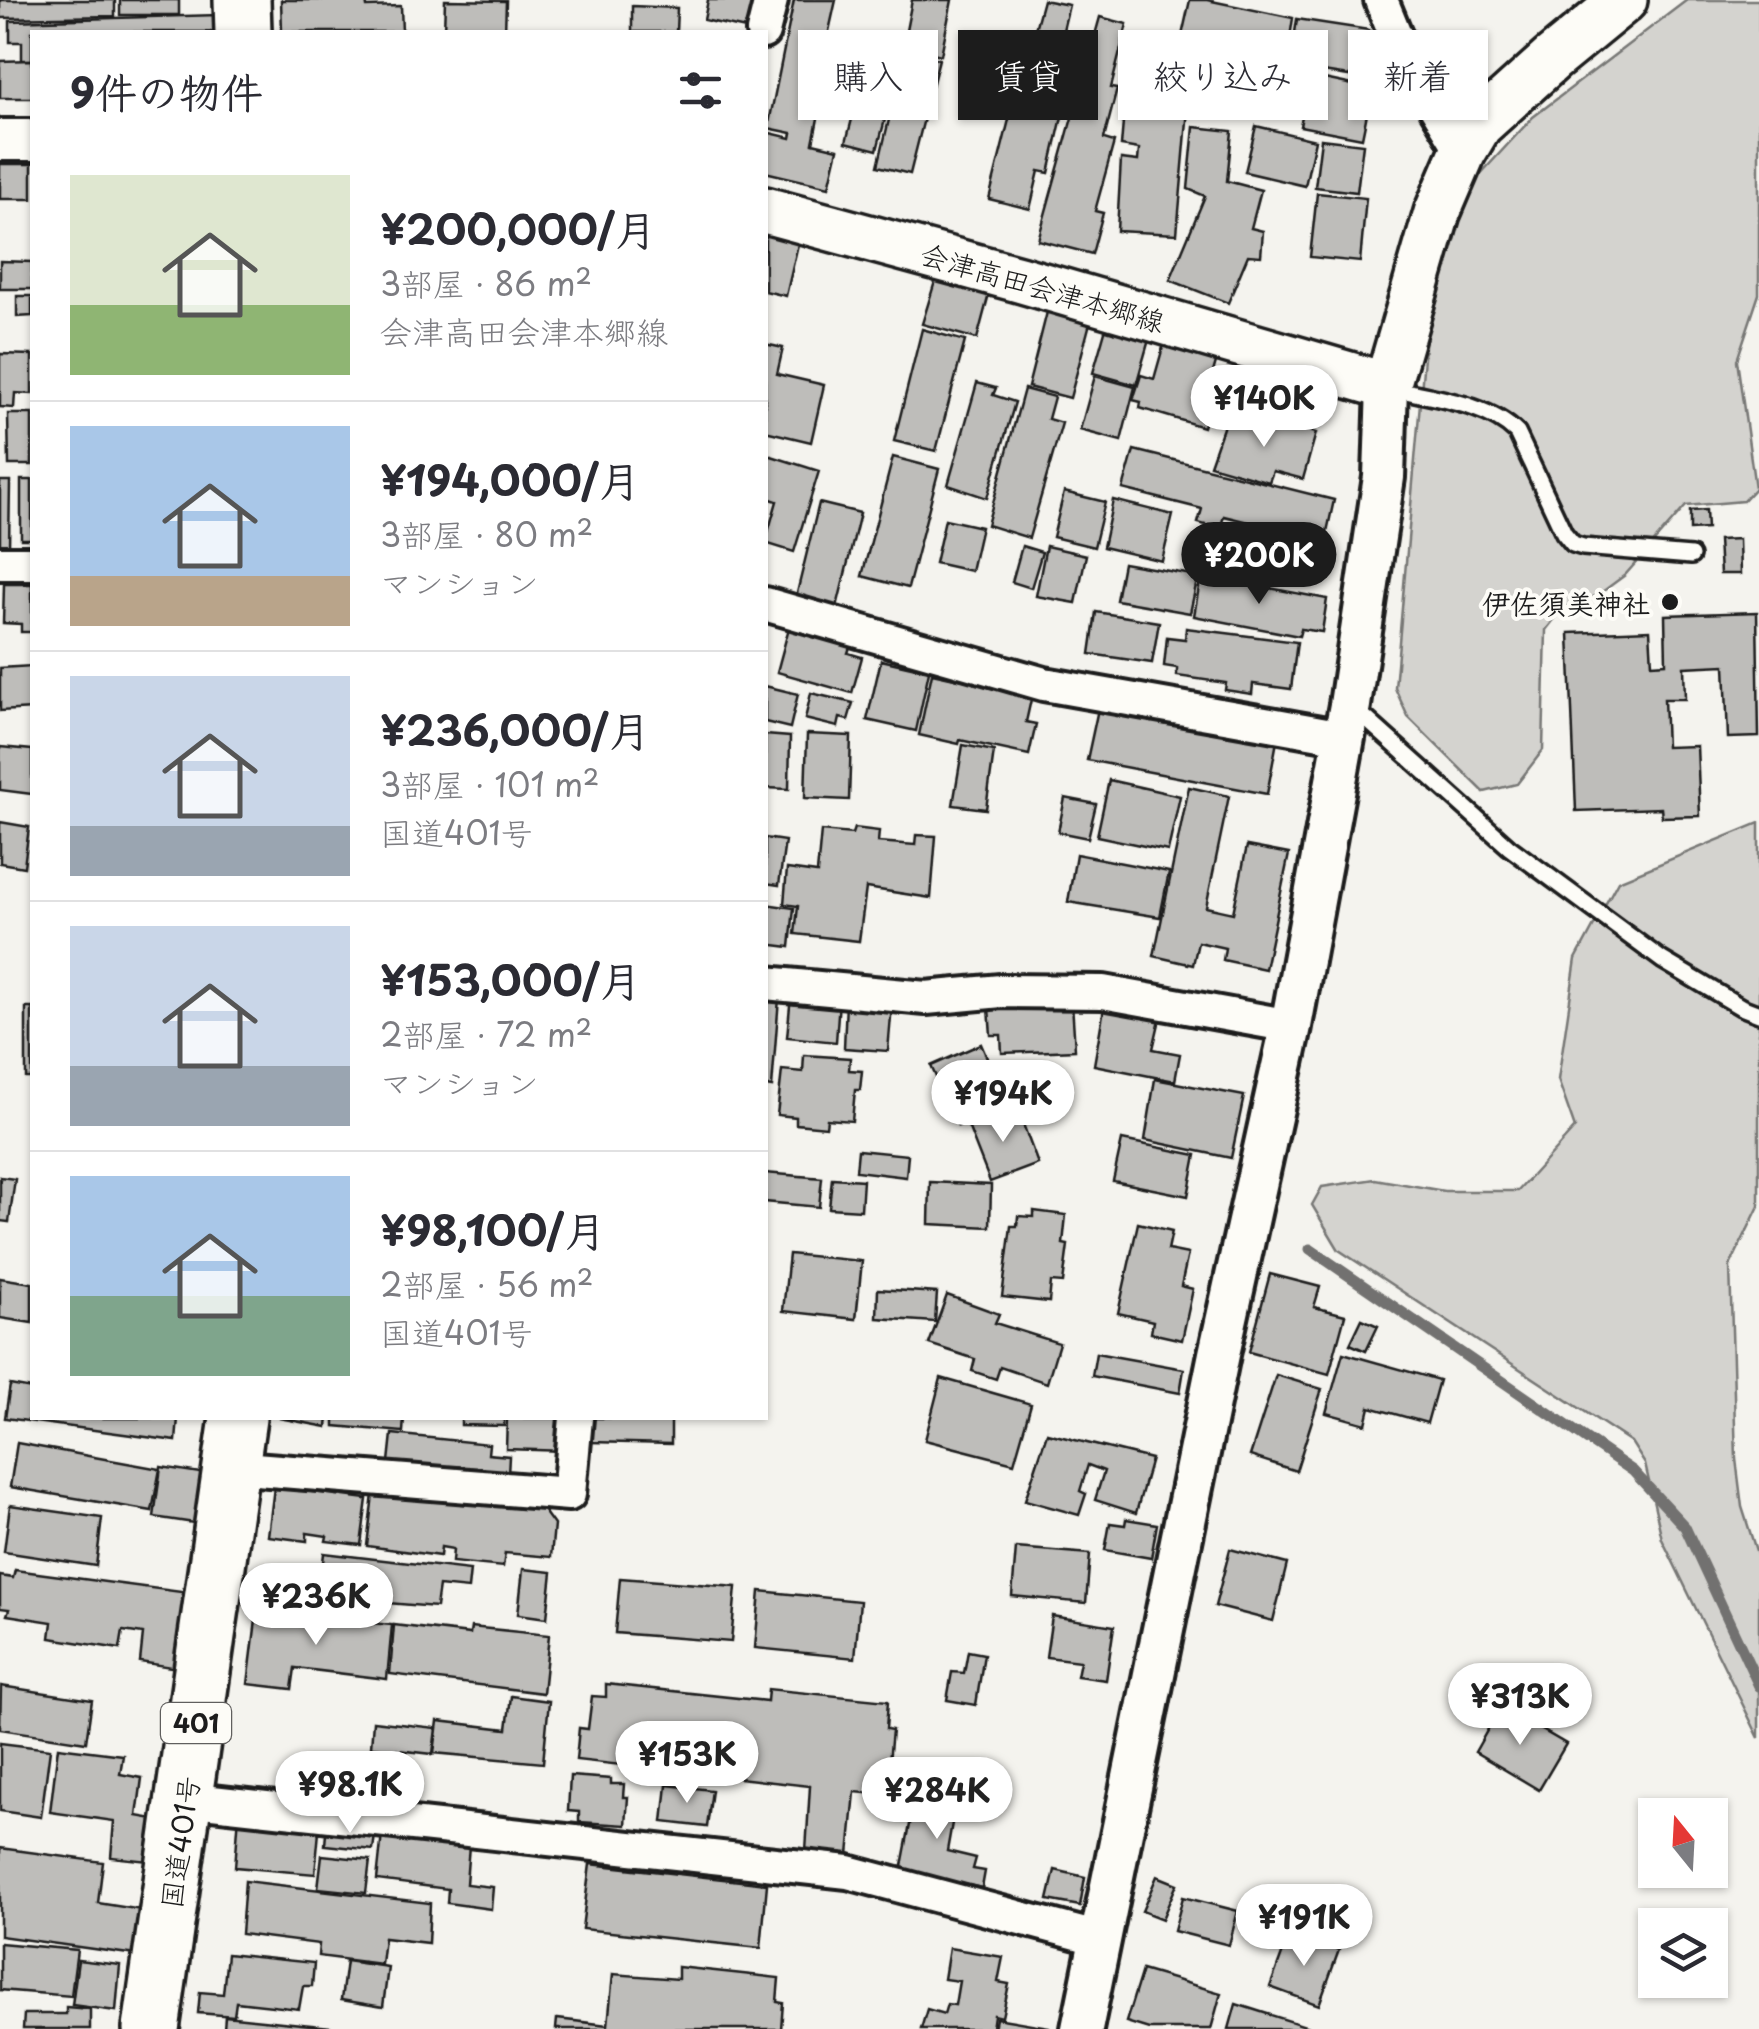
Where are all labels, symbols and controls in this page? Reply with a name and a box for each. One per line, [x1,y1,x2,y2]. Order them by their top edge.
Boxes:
chip: 購入 [798,30,938,120]
chip: 賃貸 [958,30,1098,120]
chip: 絞り込み [1118,30,1328,120]
chip: 新着 [1348,30,1488,120]
text: 9件の物件 [70,59,263,122]
icon: filters [673,63,728,118]
text: ¥200,000/月 [380,196,657,259]
icon: home [150,215,270,335]
street label: 会津高田会津本郷線 [916,232,1170,342]
text: 3部屋 · 86 m² [380,259,592,307]
text: 会津高田会津本郷線 [380,307,668,355]
pin: ¥140K [1194,365,1334,450]
text: ¥140K [1213,373,1315,421]
text: ¥194,000/月 [380,447,641,510]
icon: home [150,466,270,586]
text: 3部屋 · 80 m² [380,510,593,558]
pin: ¥200K [1189,522,1329,607]
text: ¥200K [1203,530,1315,578]
text: マンション [380,558,539,606]
place label: 伊佐須美神社 [1482,581,1650,624]
marker: 伊佐須美神社 [1659,591,1681,613]
text: ¥236,000/月 [380,697,650,760]
icon: home [150,716,270,836]
text: 3部屋 · 101 m² [380,760,599,808]
text: 国道401号 [380,808,533,856]
text: ¥153,000/月 [380,947,642,1010]
icon: home [150,966,270,1086]
text: 2部屋 · 72 m² [380,1010,592,1058]
text: マンション [380,1058,539,1106]
pin: ¥194K [933,1060,1073,1145]
text: ¥194K [953,1068,1053,1116]
text: ¥98,100/月 [380,1197,606,1260]
icon: home [150,1216,270,1336]
text: 2部屋 · 56 m² [380,1260,594,1308]
text: 国道401号 [380,1308,533,1356]
pin: ¥236K [246,1563,386,1648]
text: ¥236K [261,1571,371,1619]
pin: ¥313K [1450,1663,1590,1748]
text: ¥313K [1470,1671,1570,1719]
road number: 401 [161,1703,231,1743]
pin: ¥153K [617,1721,757,1806]
text: ¥153K [637,1729,737,1777]
pin: ¥98.1K [269,1751,431,1836]
pin: ¥284K [867,1757,1007,1842]
text: ¥98.1K [297,1759,403,1807]
text: ¥284K [884,1765,990,1813]
street label: 国道401号 [148,1773,210,1911]
north arrow [1638,1798,1728,1888]
map controls [1638,1798,1728,1998]
pin: ¥191K [1234,1884,1374,1969]
text: ¥191K [1258,1892,1350,1940]
button: layers [1638,1908,1728,1998]

